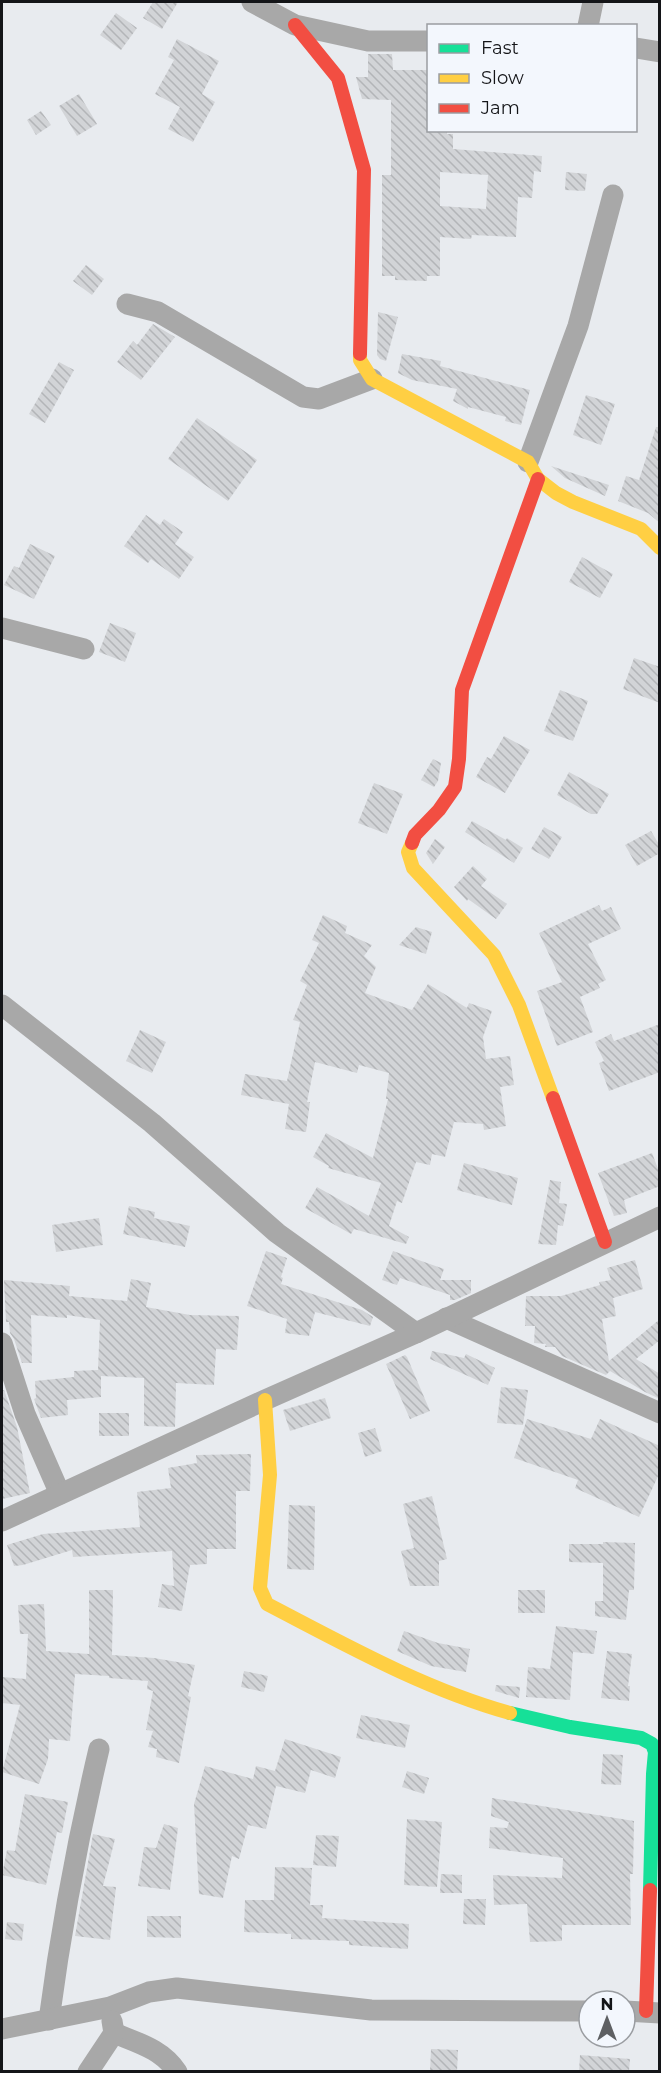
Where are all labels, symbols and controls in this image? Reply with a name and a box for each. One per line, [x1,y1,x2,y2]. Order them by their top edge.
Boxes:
legend [427,24,637,132]
text: Fast [481,37,519,59]
text: Slow [481,67,524,89]
text: Jam [480,97,520,119]
north arrow [577,1989,637,2049]
text: N [601,1995,613,2014]

